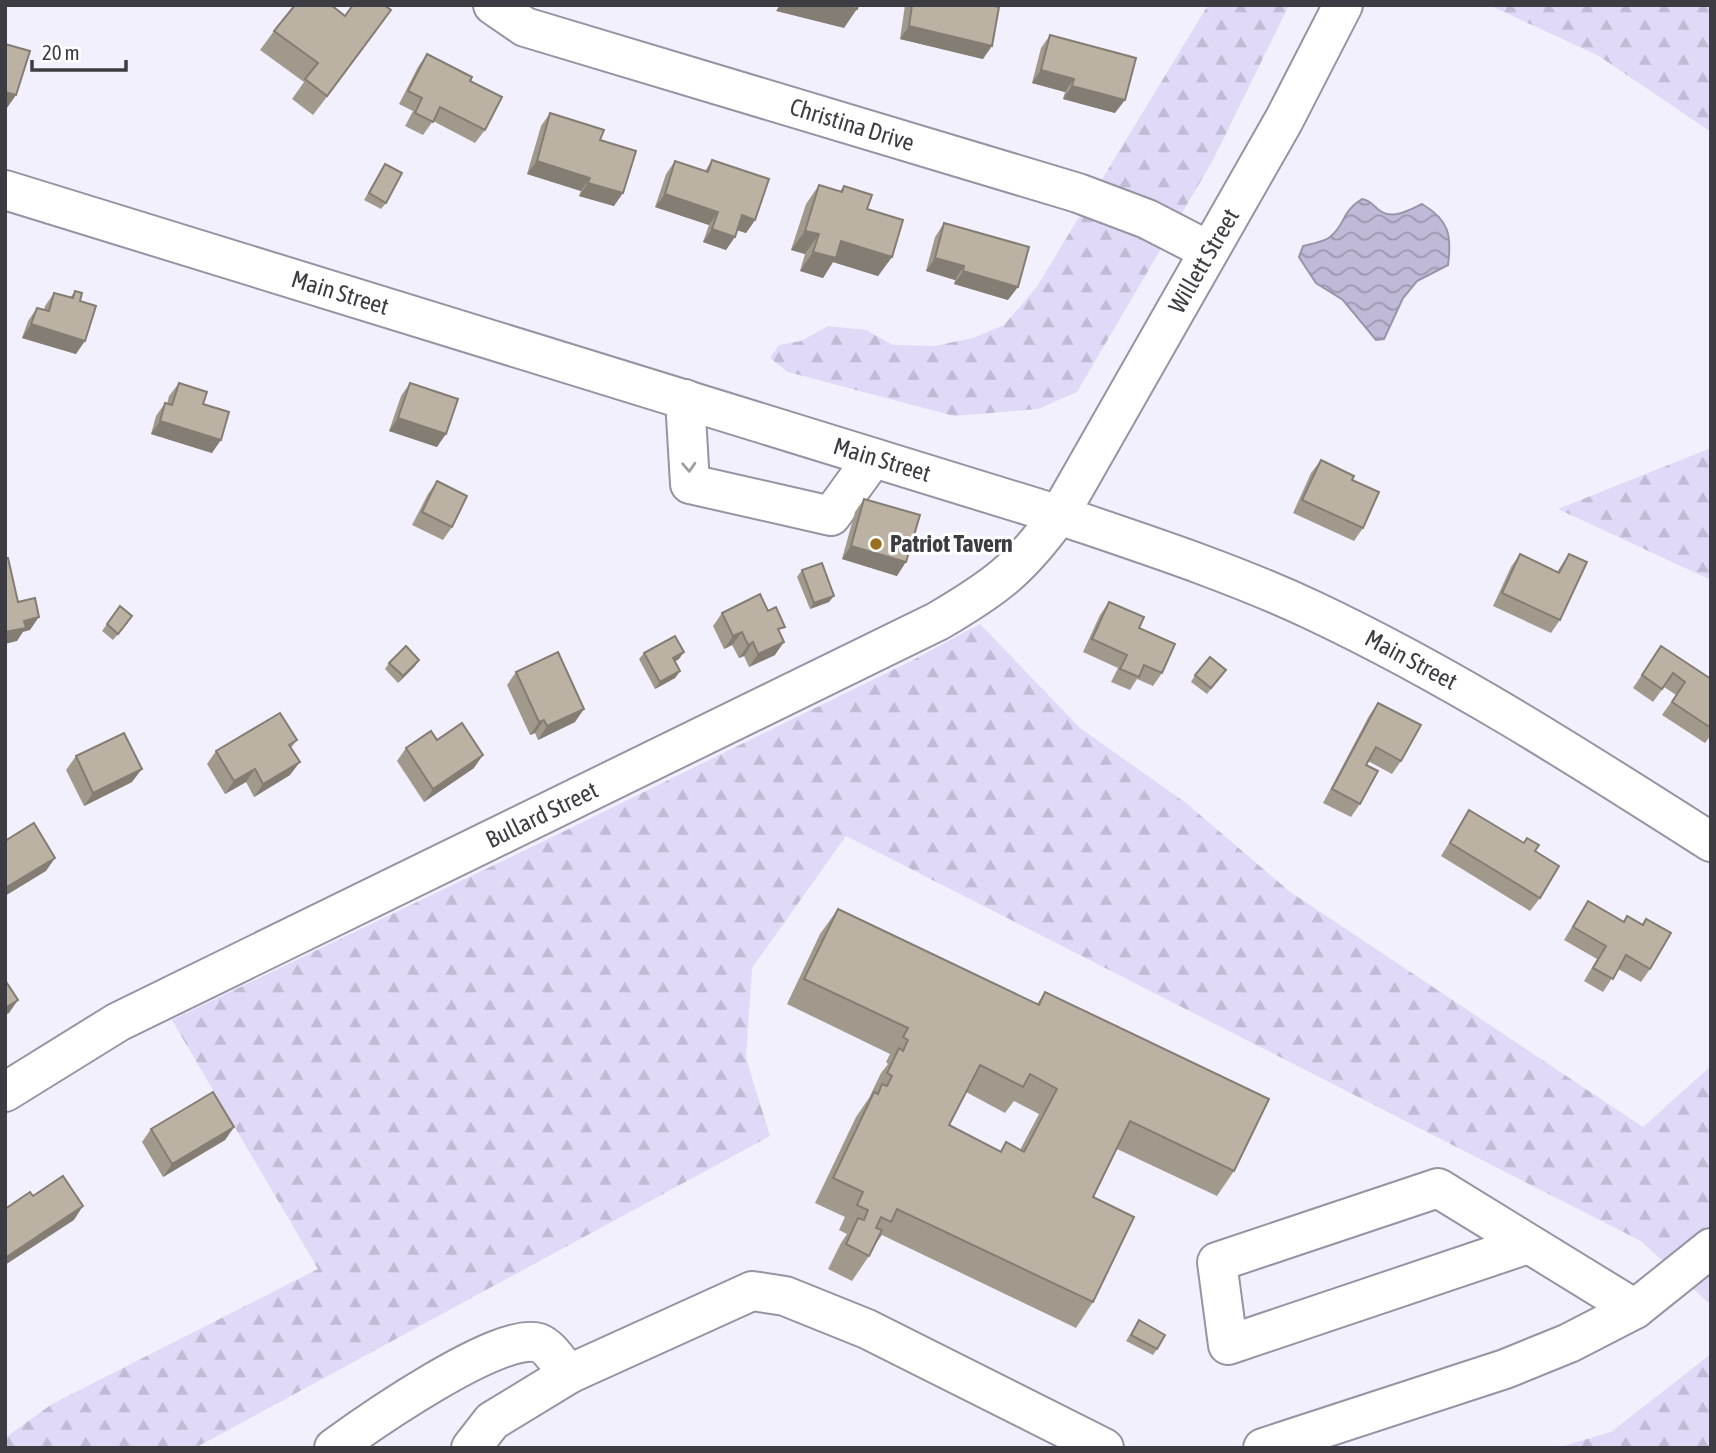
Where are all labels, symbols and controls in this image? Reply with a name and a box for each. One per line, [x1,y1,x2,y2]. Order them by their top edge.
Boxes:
scale bar [32,28,126,72]
text: 20 m [42,40,80,64]
street label: Christina Drive [787,93,918,156]
street label: Willett Street [1163,204,1244,318]
street label: Main Street [288,265,392,320]
street label: Main Street [830,432,934,487]
one-way arrow [682,462,697,473]
place label: Patriot Tavern [890,530,1013,557]
marker: Patriot Tavern [868,536,884,552]
street label: Main Street [1361,624,1462,695]
street label: Bullard Street [481,776,602,853]

